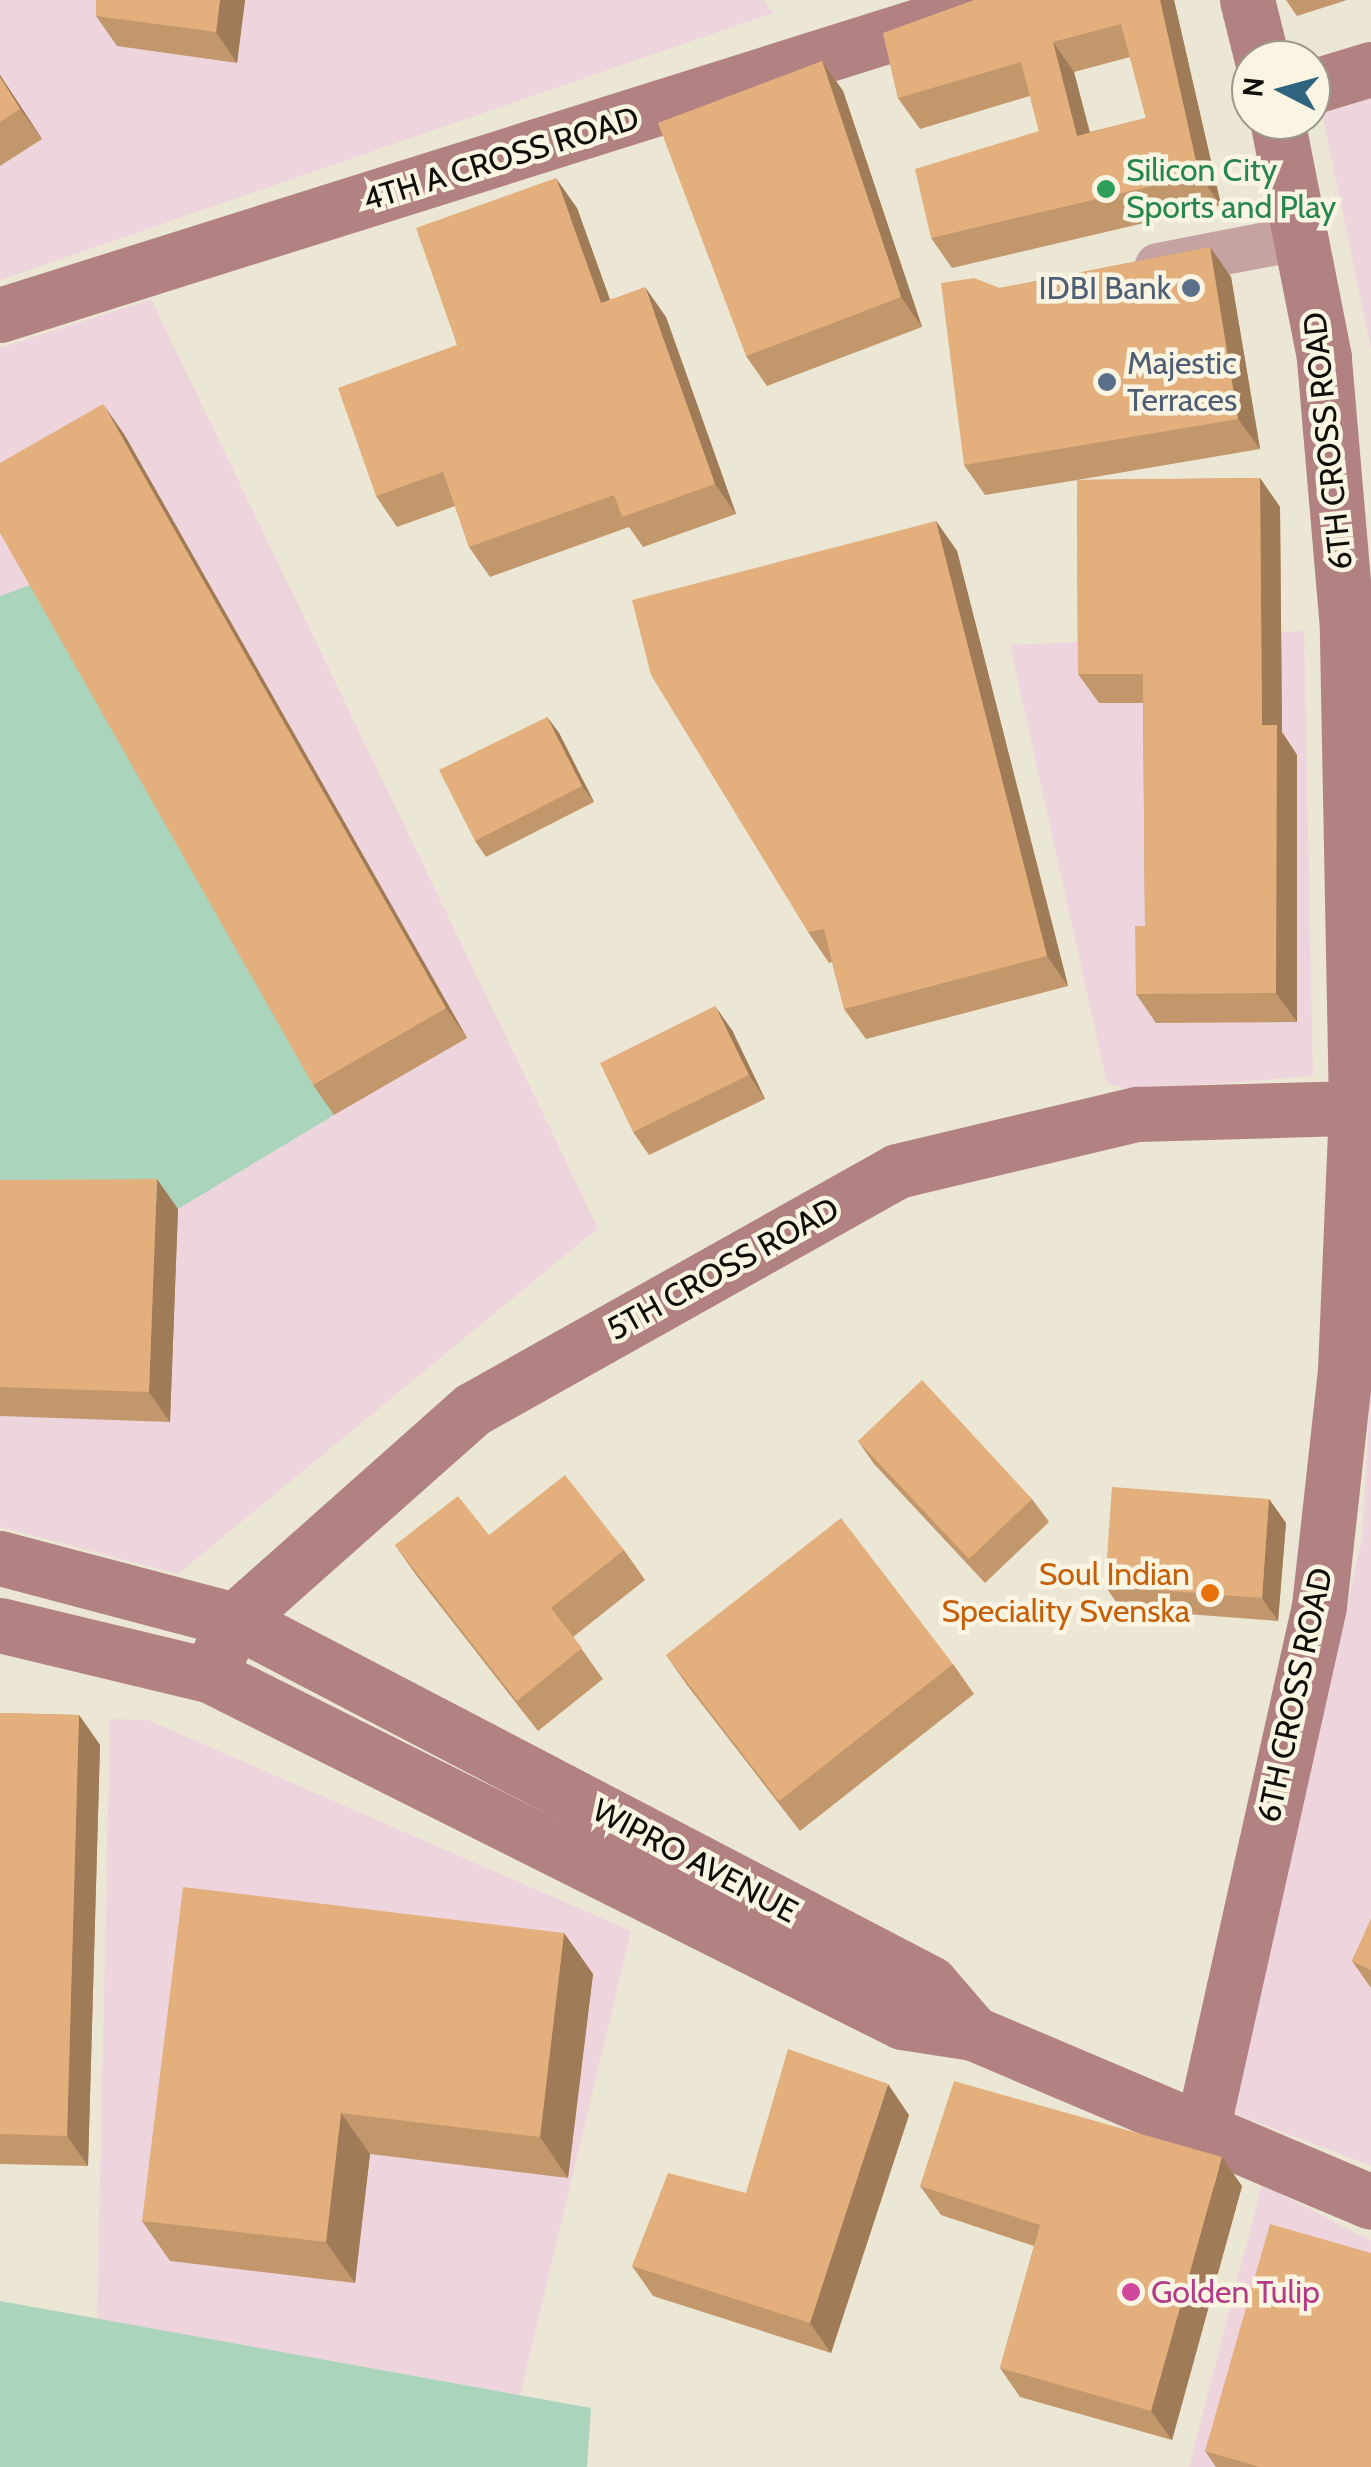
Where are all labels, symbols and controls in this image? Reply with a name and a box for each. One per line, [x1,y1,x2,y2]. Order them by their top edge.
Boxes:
north arrow [1231,40,1331,140]
text: N [1235,75,1271,99]
street label: 4TH A CROSS ROAD [358,99,644,219]
place label: Silicon City Sports and Play [1126,152,1336,227]
marker: Silicon City Sports and Play [1095,178,1117,200]
place label: IDBI Bank [1038,269,1171,307]
marker: IDBI Bank [1180,277,1202,299]
street label: 6TH CROSS ROAD [1295,310,1361,572]
place label: Majestic Terraces [1127,345,1237,420]
marker: Majestic Terraces [1096,371,1118,393]
street label: 5TH CROSS ROAD [600,1189,846,1349]
place label: Soul Indian Speciality Svenska [941,1556,1190,1631]
street label: 6TH CROSS ROAD [1249,1564,1341,1826]
marker: Soul Indian Speciality Svenska [1199,1582,1221,1604]
street label: WIPRO AVENUE [586,1791,804,1931]
place label: Golden Tulip [1151,2273,1320,2311]
marker: Golden Tulip [1120,2281,1142,2303]

